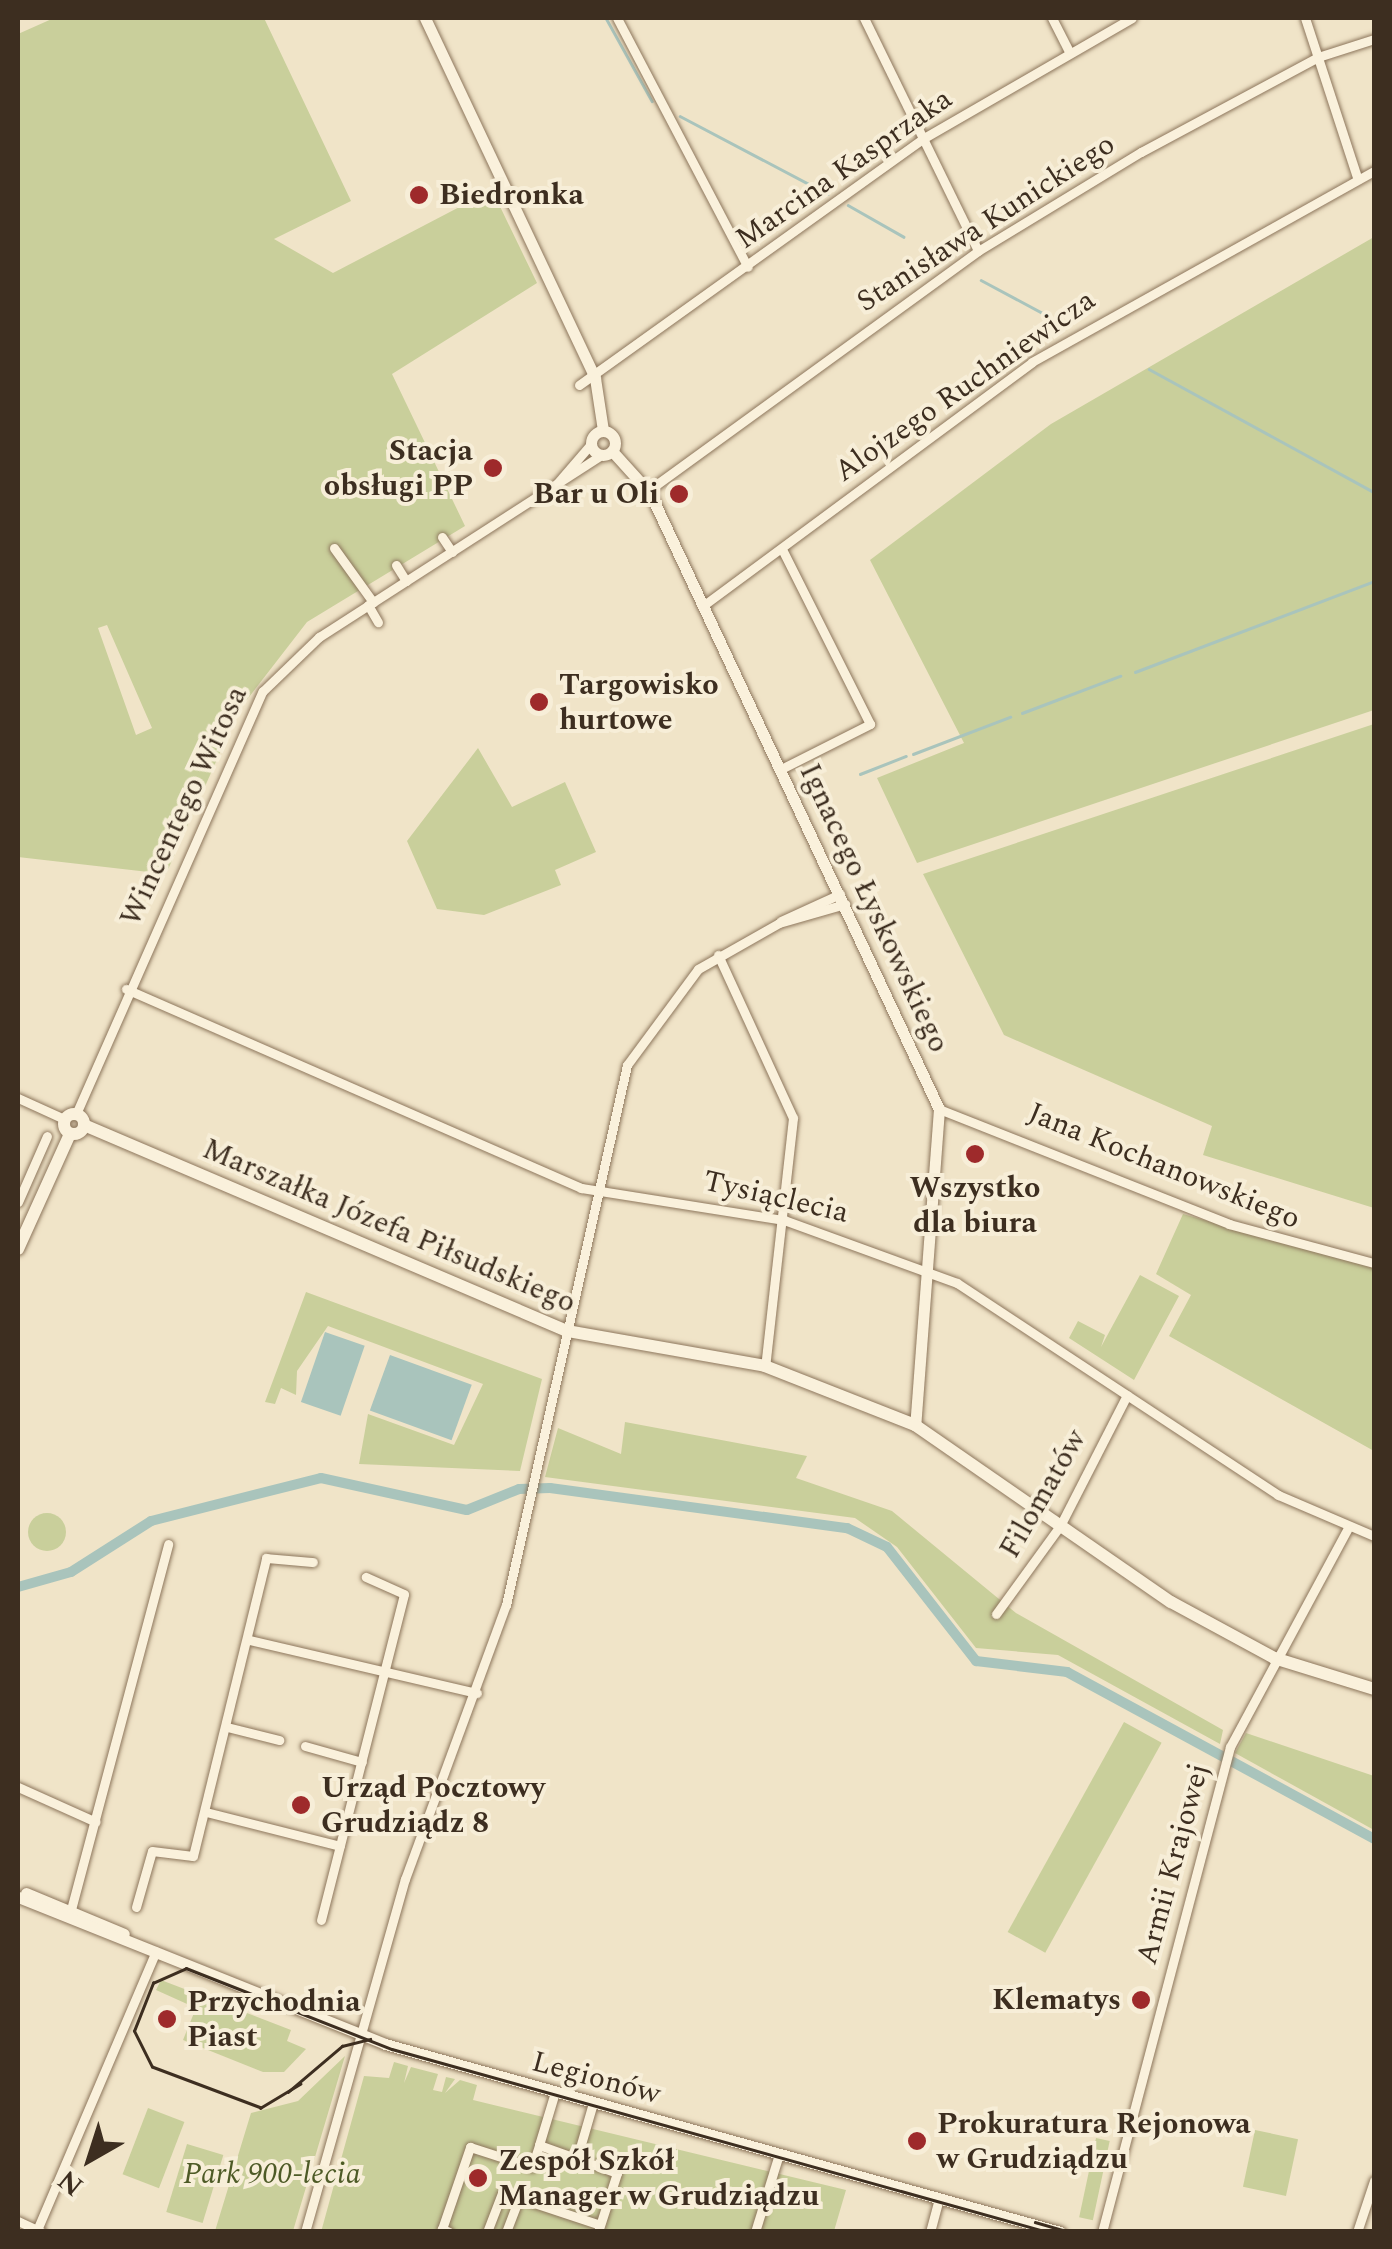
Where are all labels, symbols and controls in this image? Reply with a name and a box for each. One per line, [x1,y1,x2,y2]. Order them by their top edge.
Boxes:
street label: Marcina Kasprzaka [729,81,959,257]
street label: Stanisława Kunickiego [850,126,1122,320]
place label: Biedronka [439,177,584,213]
marker: Biedronka [408,184,430,206]
street label: Alojzego Ruchniewicza [828,282,1102,490]
place label: Stacja obsługi PP [324,433,473,504]
marker: Stacja obsługi PP [482,457,504,479]
place label: Bar u Oli [533,476,659,512]
marker: Bar u Oli [668,483,690,505]
place label: Targowisko hurtowe [559,667,719,738]
street label: Wincentego Witosa [113,680,255,932]
marker: Targowisko hurtowe [528,691,550,713]
street label: Ignacego Łyskowskiego [791,758,957,1058]
street label: Jana Kochanowskiego [1023,1095,1305,1237]
street label: Marszałka Józefa Piłsudskiego [197,1131,581,1321]
marker: Wszystko dla biura [964,1143,986,1165]
street label: Tysiąclecia [700,1163,852,1231]
place label: Wszystko dla biura [910,1170,1040,1240]
street label: Filomatów [992,1423,1094,1565]
street label: Armii Krajowej [1129,1759,1217,1969]
place label: Urząd Pocztowy Grudziądz 8 [321,1770,545,1840]
marker: Urząd Pocztowy Grudziądz 8 [290,1794,312,1816]
place label: Klematys [992,1982,1121,2018]
place label: Przychodnia Piast [187,1984,361,2054]
marker: Klematys [1130,1989,1152,2011]
marker: Przychodnia Piast [156,2008,178,2030]
street label: Legionów [528,2044,664,2112]
place label: Prokuratura Rejonowa w Grudziądzu [937,2106,1251,2176]
north arrow [40,2109,140,2209]
marker: Prokuratura Rejonowa w Grudziądzu [906,2130,928,2152]
place label: Zespół Szkół Manager w Grudziądzu [498,2143,819,2214]
park label: Park 900-lecia [183,2156,361,2192]
text: N [48,2159,93,2207]
marker: Zespół Szkół Manager w Grudziądzu [467,2167,489,2189]

